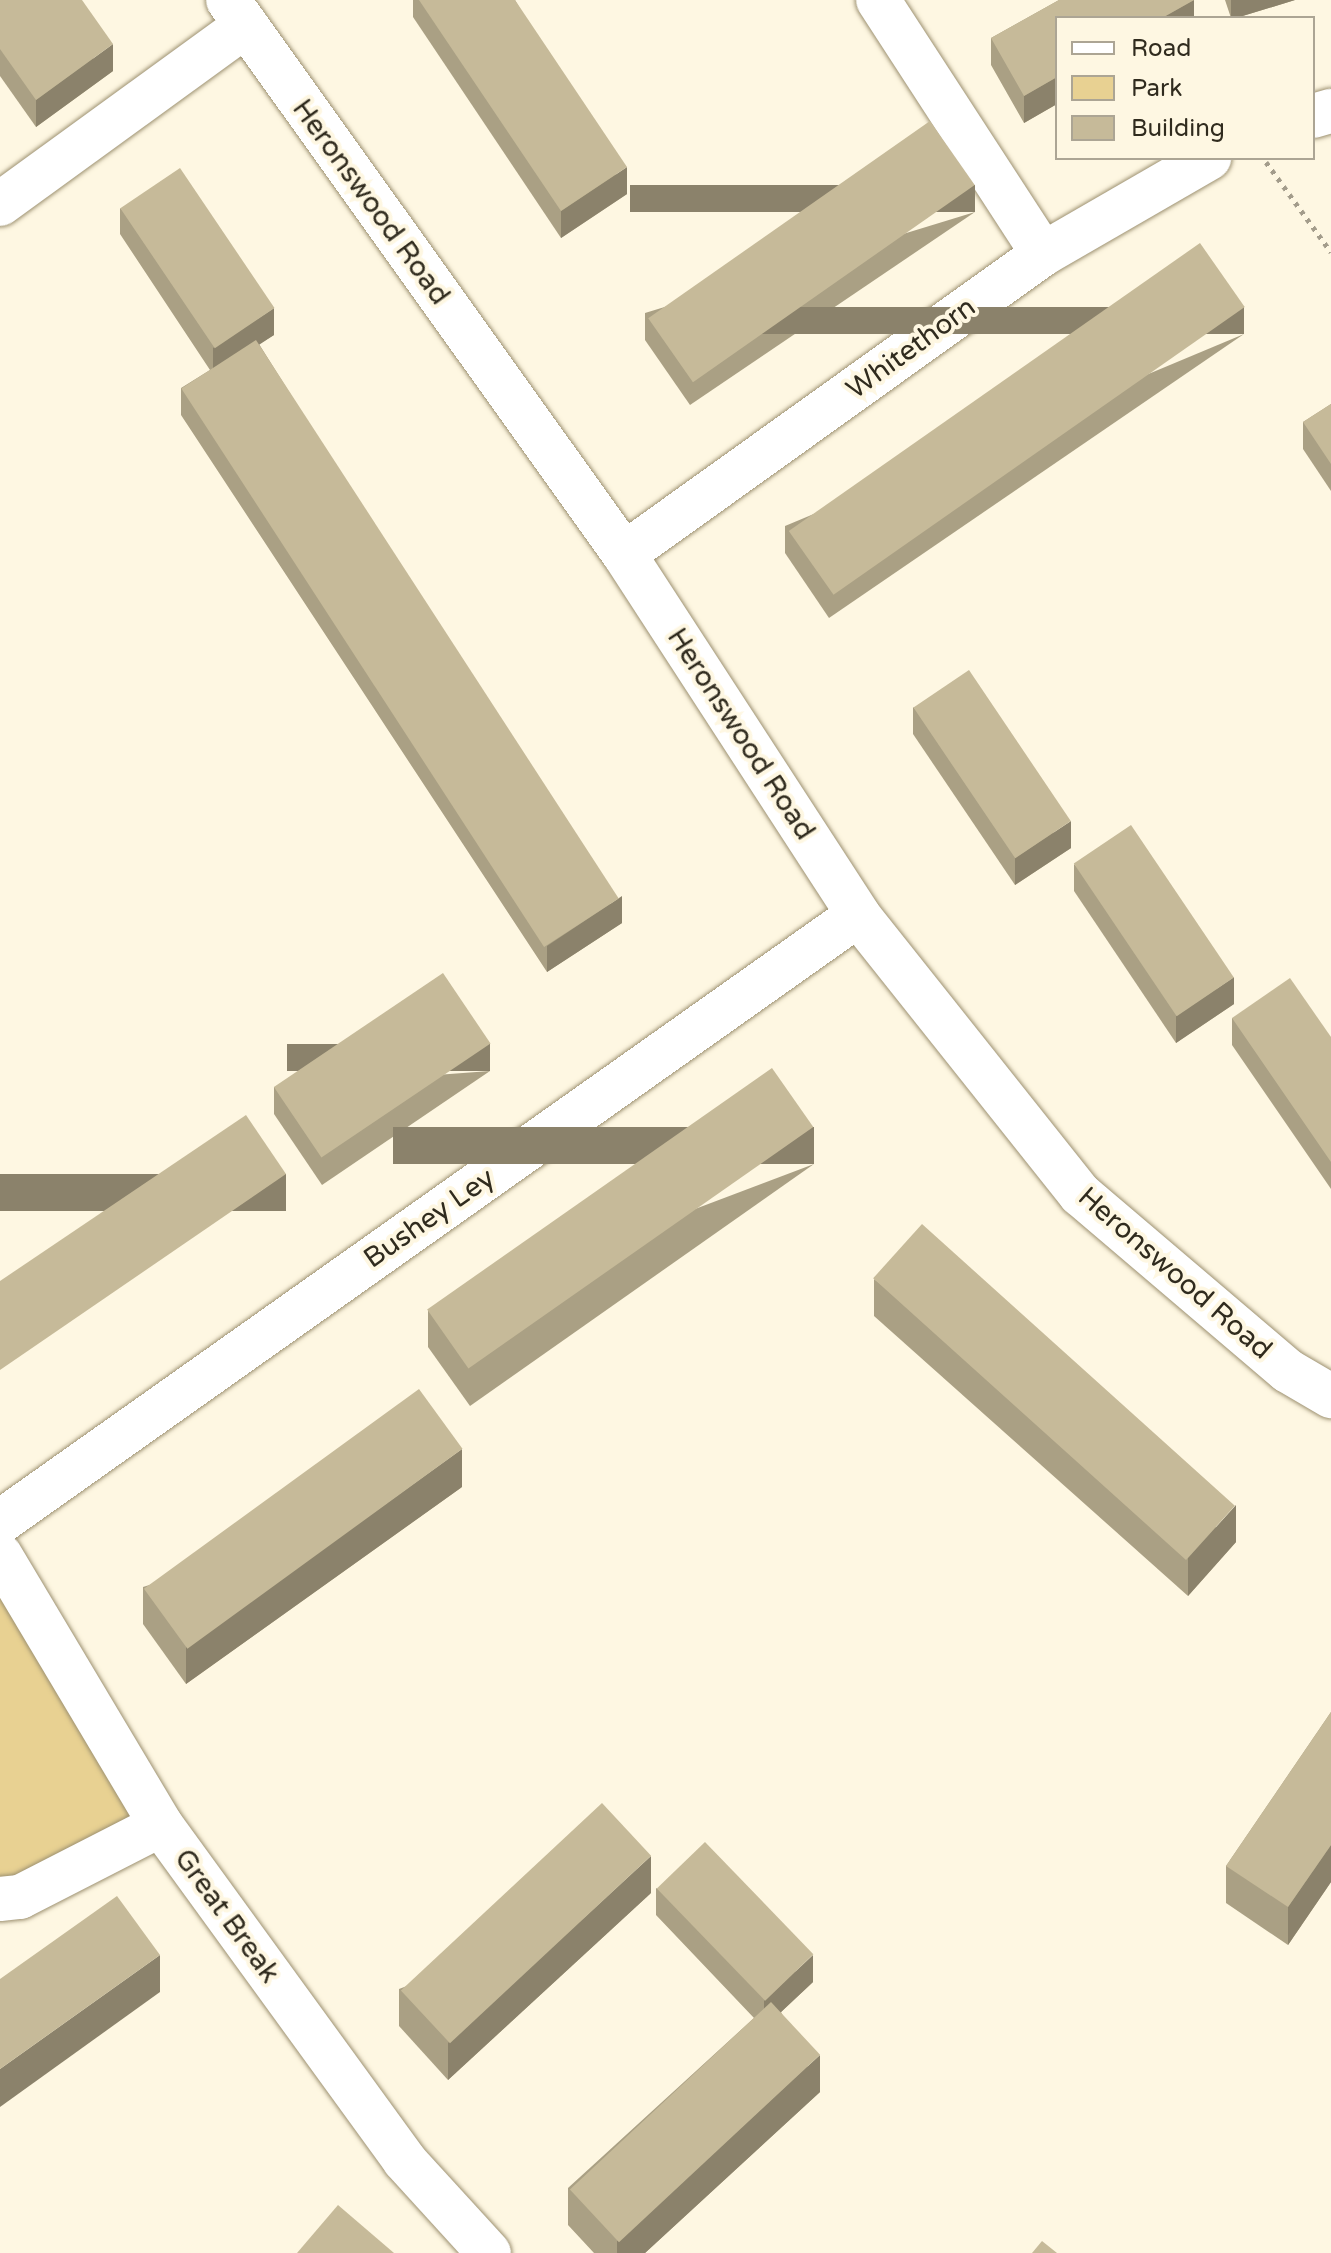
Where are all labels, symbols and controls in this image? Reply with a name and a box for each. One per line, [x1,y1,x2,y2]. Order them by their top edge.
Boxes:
legend [1055,16,1315,160]
text: Road [1131,34,1191,63]
text: Park [1131,74,1182,103]
street label: Heronswood Road [285,93,457,311]
text: Building [1131,114,1225,143]
street label: Whitethorn [840,290,982,406]
street label: Heronswood Road [660,622,822,846]
street label: Bushey Ley [357,1161,501,1275]
street label: Heronswood Road [1071,1180,1279,1366]
street label: Great Break [167,1843,287,1989]

